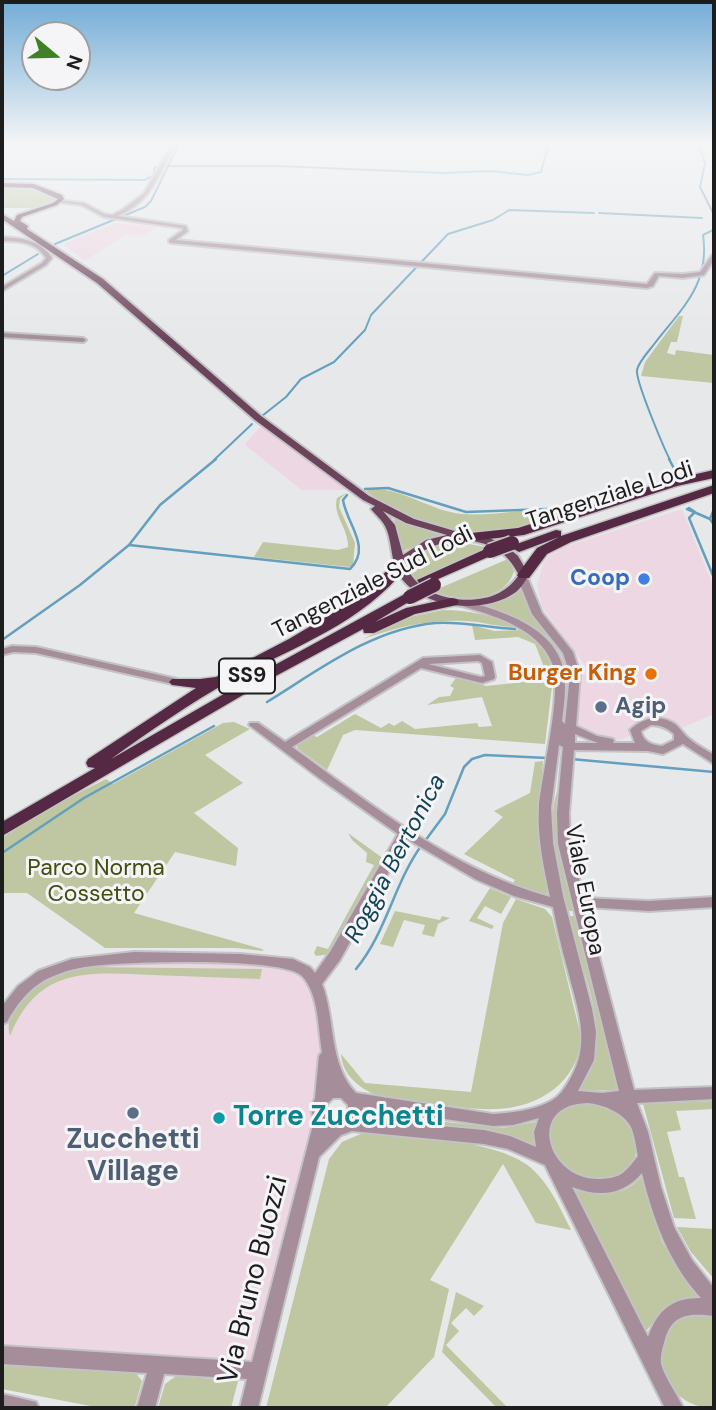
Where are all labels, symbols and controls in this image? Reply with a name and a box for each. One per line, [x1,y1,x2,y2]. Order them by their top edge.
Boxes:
north arrow [21,21,91,91]
text: N [60,52,89,73]
street label: Tangenziale Lodi [523,456,697,536]
street label: Tangenziale Sud Lodi [268,521,478,645]
place label: Coop [570,565,630,593]
marker: Coop [636,571,652,587]
road number: SS9 [219,658,275,694]
place label: Burger King [508,660,637,688]
marker: Burger King [643,666,659,682]
place label: Agip [615,693,666,721]
marker: Agip [593,699,609,715]
water label: Roggia Bertonica [339,770,453,948]
street label: Viale Europa [558,822,610,958]
park label: Parco Norma Cossetto [27,855,165,909]
place label: Torre Zucchetti [233,1101,444,1135]
marker: Zucchetti Village [125,1105,141,1121]
marker: Torre Zucchetti [211,1110,227,1126]
place label: Zucchetti Village [66,1124,200,1190]
street label: Via Bruno Buozzi [212,1172,296,1388]

